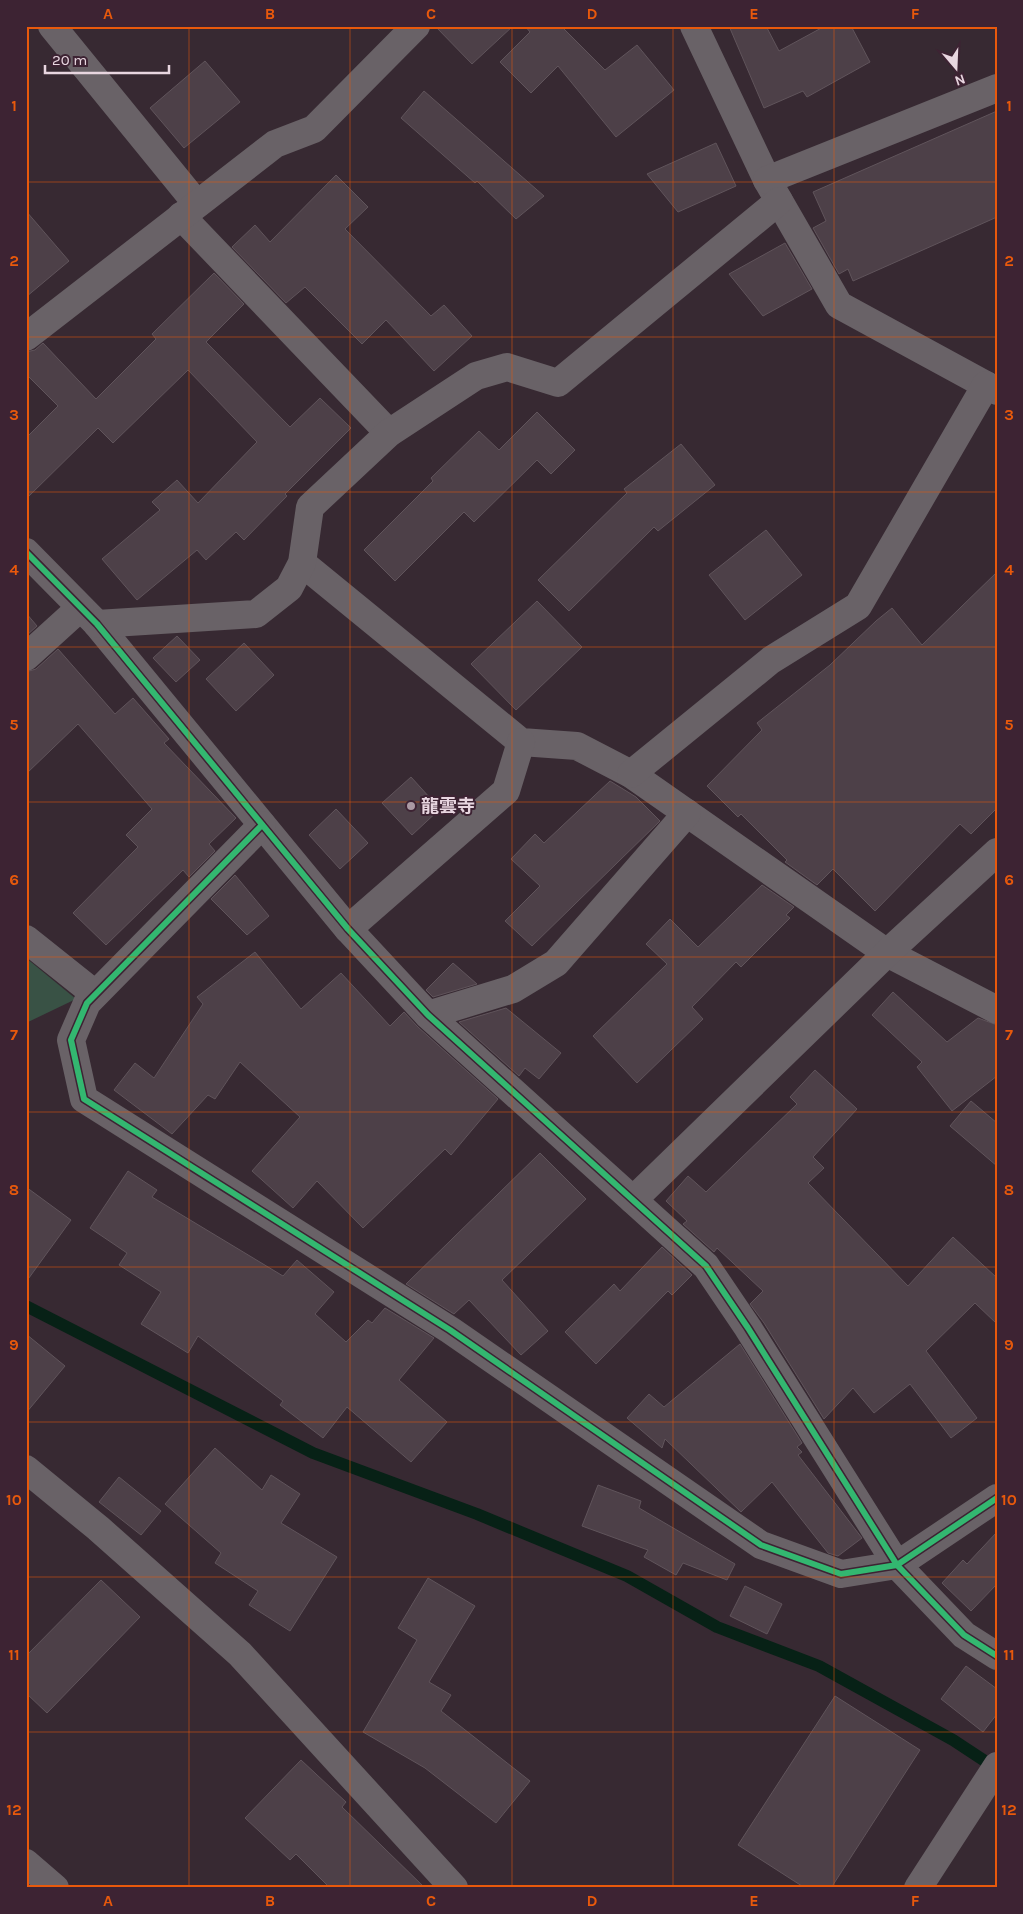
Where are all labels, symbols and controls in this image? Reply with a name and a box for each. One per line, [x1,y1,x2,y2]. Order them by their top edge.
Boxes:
text: A [103,4,113,23]
text: B [265,4,275,23]
text: C [426,4,436,23]
text: D [587,4,598,23]
text: E [749,4,759,23]
text: F [911,4,920,23]
scale bar [45,42,169,74]
north arrow [930,42,980,92]
text: 20 m [52,51,87,69]
text: N [953,70,968,89]
text: 1 [11,96,17,115]
text: 1 [1006,96,1012,115]
text: 2 [9,251,19,270]
text: 2 [1004,251,1014,270]
text: 3 [9,405,19,424]
text: 3 [1004,405,1014,424]
text: 4 [9,560,19,579]
text: 4 [1004,560,1014,579]
text: 5 [9,715,19,734]
text: 5 [1004,715,1014,734]
place label: 龍雲寺 [421,795,475,817]
marker: 龍雲寺 [405,800,417,812]
text: 6 [9,870,19,889]
text: 6 [1004,870,1014,889]
text: 7 [10,1025,18,1044]
text: 7 [1005,1025,1013,1044]
text: 8 [9,1180,19,1199]
text: 8 [1004,1180,1014,1199]
text: 9 [9,1335,19,1354]
text: 9 [1004,1335,1014,1354]
text: 10 [6,1490,22,1509]
text: 10 [1001,1490,1017,1509]
text: 11 [8,1645,20,1664]
text: 11 [1003,1645,1015,1664]
text: 12 [6,1800,22,1819]
text: 12 [1001,1800,1017,1819]
text: A [103,1891,113,1910]
text: B [265,1891,275,1910]
text: C [426,1891,436,1910]
text: D [587,1891,598,1910]
text: E [749,1891,759,1910]
text: F [911,1891,920,1910]

